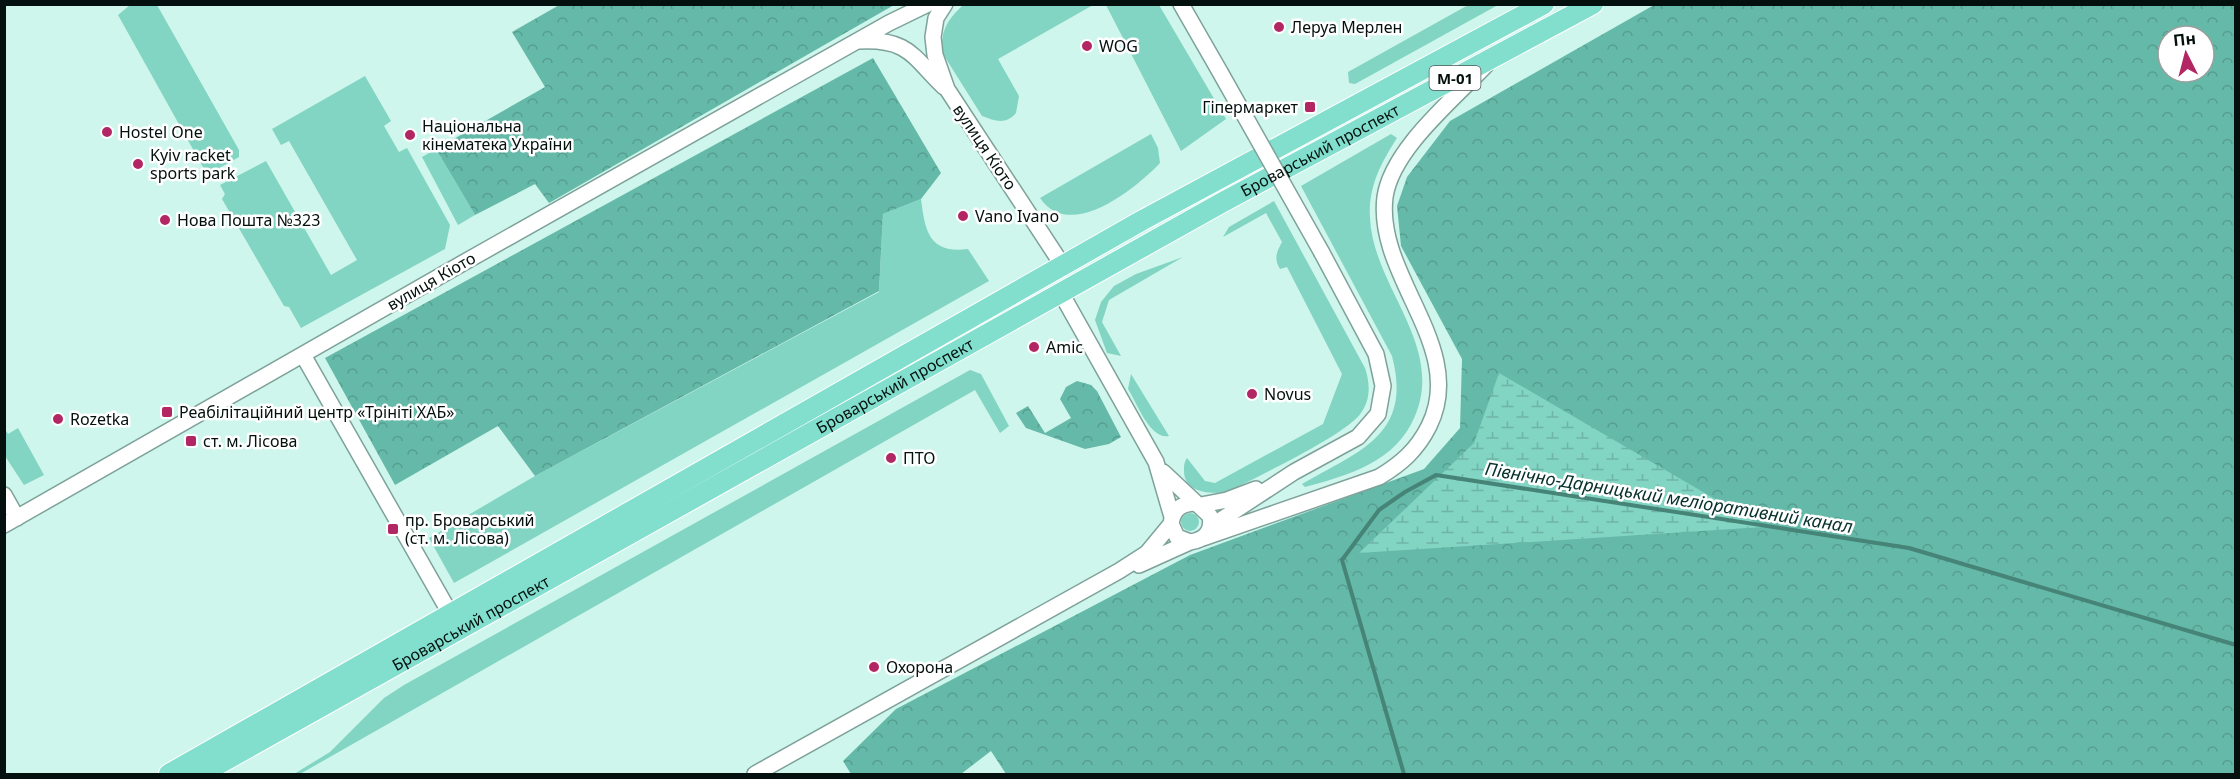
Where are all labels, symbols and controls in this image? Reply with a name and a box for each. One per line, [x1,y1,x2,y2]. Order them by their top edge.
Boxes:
place label: Леруа Мерлен [1291,16,1402,38]
marker: Леруа Мерлен [1272,20,1286,34]
north arrow [2156,24,2216,84]
text: Пн [2172,27,2197,51]
place label: WOG [1099,35,1138,57]
marker: WOG [1080,39,1094,53]
road number: М-01 [1430,66,1480,90]
place label: Гіпермаркет [1202,96,1299,118]
street label: Броварський проспект [1236,98,1404,202]
street label: вулиця Кіото [948,100,1022,194]
marker: Гіпермаркет [1303,100,1317,114]
place label: Національна кінематека України [422,115,572,155]
place label: Hostel One [119,121,203,143]
marker: Hostel One [100,125,114,139]
marker: Національна кінематека України [403,128,417,142]
place label: Kyiv racket sports park [150,144,236,184]
marker: Kyiv racket sports park [131,157,145,171]
place label: Vano Ivano [975,205,1059,227]
place label: Нова Пошта №323 [177,209,320,231]
marker: Vano Ivano [956,209,970,223]
marker: Нова Пошта №323 [158,213,172,227]
street label: вулиця Кіото [383,247,479,315]
street label: Броварський проспект [812,333,978,439]
place label: Amic [1046,336,1083,358]
marker: Amic [1027,340,1041,354]
place label: Novus [1264,383,1311,405]
marker: Novus [1245,387,1259,401]
place label: Реабілітаційний центр «Трініті ХАБ» [179,401,454,423]
marker: Реабілітаційний центр «Трініті ХАБ» [160,405,174,419]
place label: Rozetka [70,408,129,430]
marker: Rozetka [51,412,65,426]
place label: ст. м. Лісова [203,430,297,452]
marker: ст. м. Лісова [184,434,198,448]
place label: ПТО [903,447,935,469]
marker: ПТО [884,451,898,465]
water label: Північно-Дарницький меліоративний канал [1484,456,1854,538]
place label: пр. Броварський (ст. м. Лісова) [405,509,535,549]
marker: пр. Броварський (ст. м. Лісова) [386,522,400,536]
street label: Броварський проспект [388,570,554,676]
place label: Охорона [886,656,953,678]
marker: Охорона [867,660,881,674]

